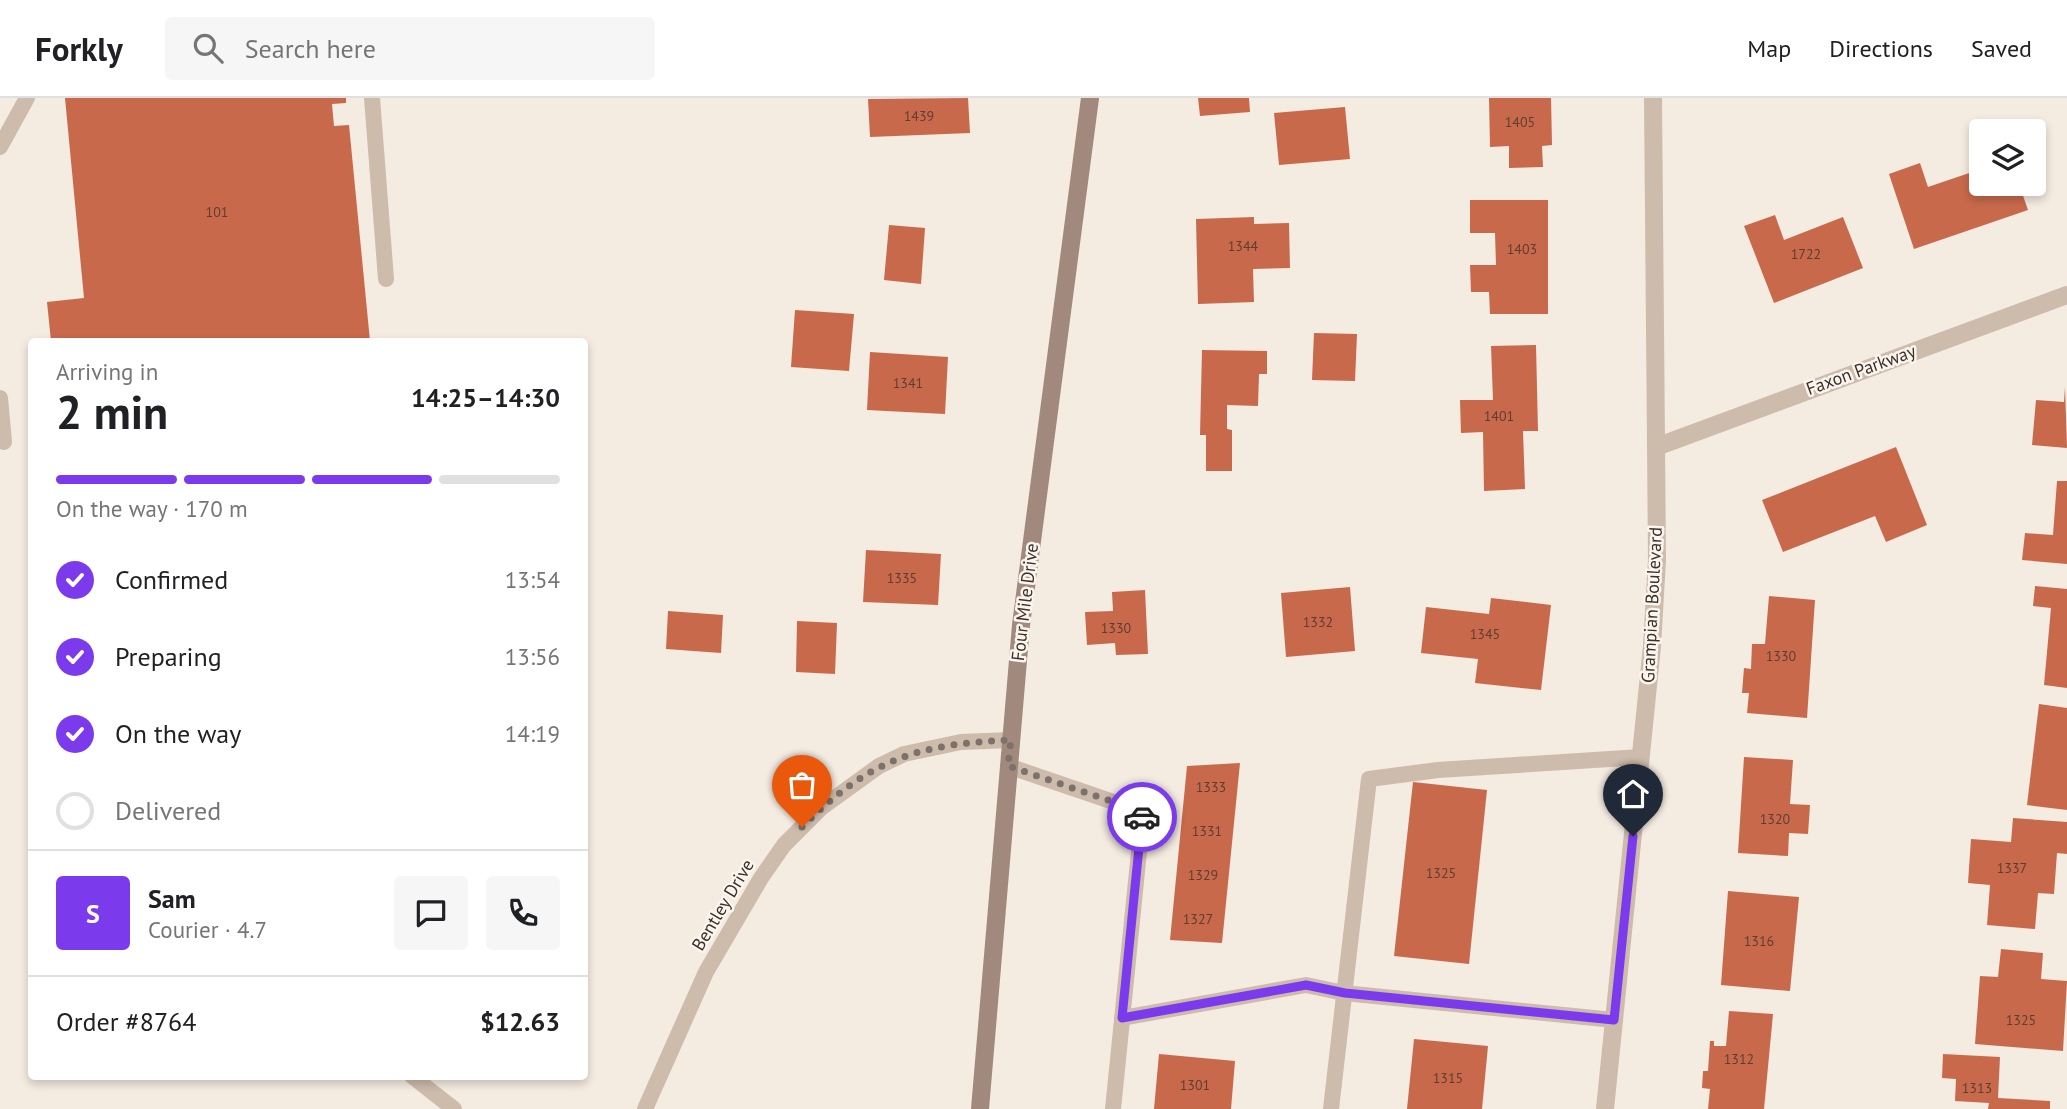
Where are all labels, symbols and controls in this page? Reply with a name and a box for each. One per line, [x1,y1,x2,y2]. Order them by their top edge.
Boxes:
search box [165,17,655,80]
text: Forkly [35,27,123,70]
icon: search [189,29,227,67]
text: Search here [245,32,376,65]
text: Map [1747,33,1791,64]
text: Directions [1829,33,1933,64]
text: Saved [1971,33,2032,64]
house number: 1439 [904,107,934,125]
house number: 1405 [1505,113,1535,131]
map controls [1969,119,2046,196]
button: layers [1969,119,2046,196]
house number: 101 [206,203,228,221]
house number: 1344 [1228,237,1259,255]
house number: 1403 [1507,240,1537,258]
house number: 1722 [1791,245,1821,263]
street label: Faxon Parkway [1803,339,1919,400]
text: Arriving in [56,357,158,386]
house number: 1341 [893,374,923,392]
text: 14:25–14:30 [411,381,560,414]
text: 2 min [56,382,168,442]
house number: 1401 [1484,407,1514,425]
text: On the way · 170 m [56,494,248,523]
street label: Grampian Boulevard [1636,526,1667,684]
street label: Four Mile Drive [1006,542,1043,662]
icon: check [56,561,94,599]
text: Confirmed [115,563,228,596]
text: 13:54 [505,565,560,594]
house number: 1335 [887,569,917,587]
house number: 1332 [1303,613,1333,631]
house number: 1330 [1101,619,1132,637]
house number: 1345 [1470,625,1500,643]
icon: check [56,638,94,676]
text: Preparing [115,640,222,673]
text: 13:56 [505,642,560,671]
house number: 1330 [1766,647,1797,665]
icon: check [56,715,94,753]
text: On the way [115,717,241,750]
text: 14:19 [505,719,560,748]
pin [772,755,832,827]
pin [1603,764,1663,836]
icon: bag [783,766,821,804]
icon: home [1614,775,1652,813]
house number: 1333 [1196,778,1226,796]
courier [1107,782,1177,852]
text: Delivered [115,794,221,827]
icon: car [1123,798,1161,836]
house number: 1320 [1760,810,1791,828]
house number: 1331 [1192,822,1222,840]
street label: Bentley Drive [686,855,759,955]
house number: 1337 [1997,859,2027,877]
house number: 1325 [1426,864,1456,882]
house number: 1329 [1188,866,1218,884]
button: chat [394,876,468,950]
button: phone [486,876,560,950]
text: Sam [148,882,196,915]
text: S [86,897,100,930]
house number: 1327 [1183,910,1213,928]
text: Courier · 4.7 [148,915,267,944]
house number: 1316 [1744,932,1774,950]
text: Order #8764 [56,1005,196,1038]
text: $12.63 [480,1005,560,1038]
house number: 1325 [2006,1011,2036,1029]
house number: 1312 [1724,1050,1754,1068]
house number: 1315 [1433,1069,1463,1087]
house number: 1301 [1180,1076,1210,1094]
house number: 1313 [1962,1079,1992,1097]

